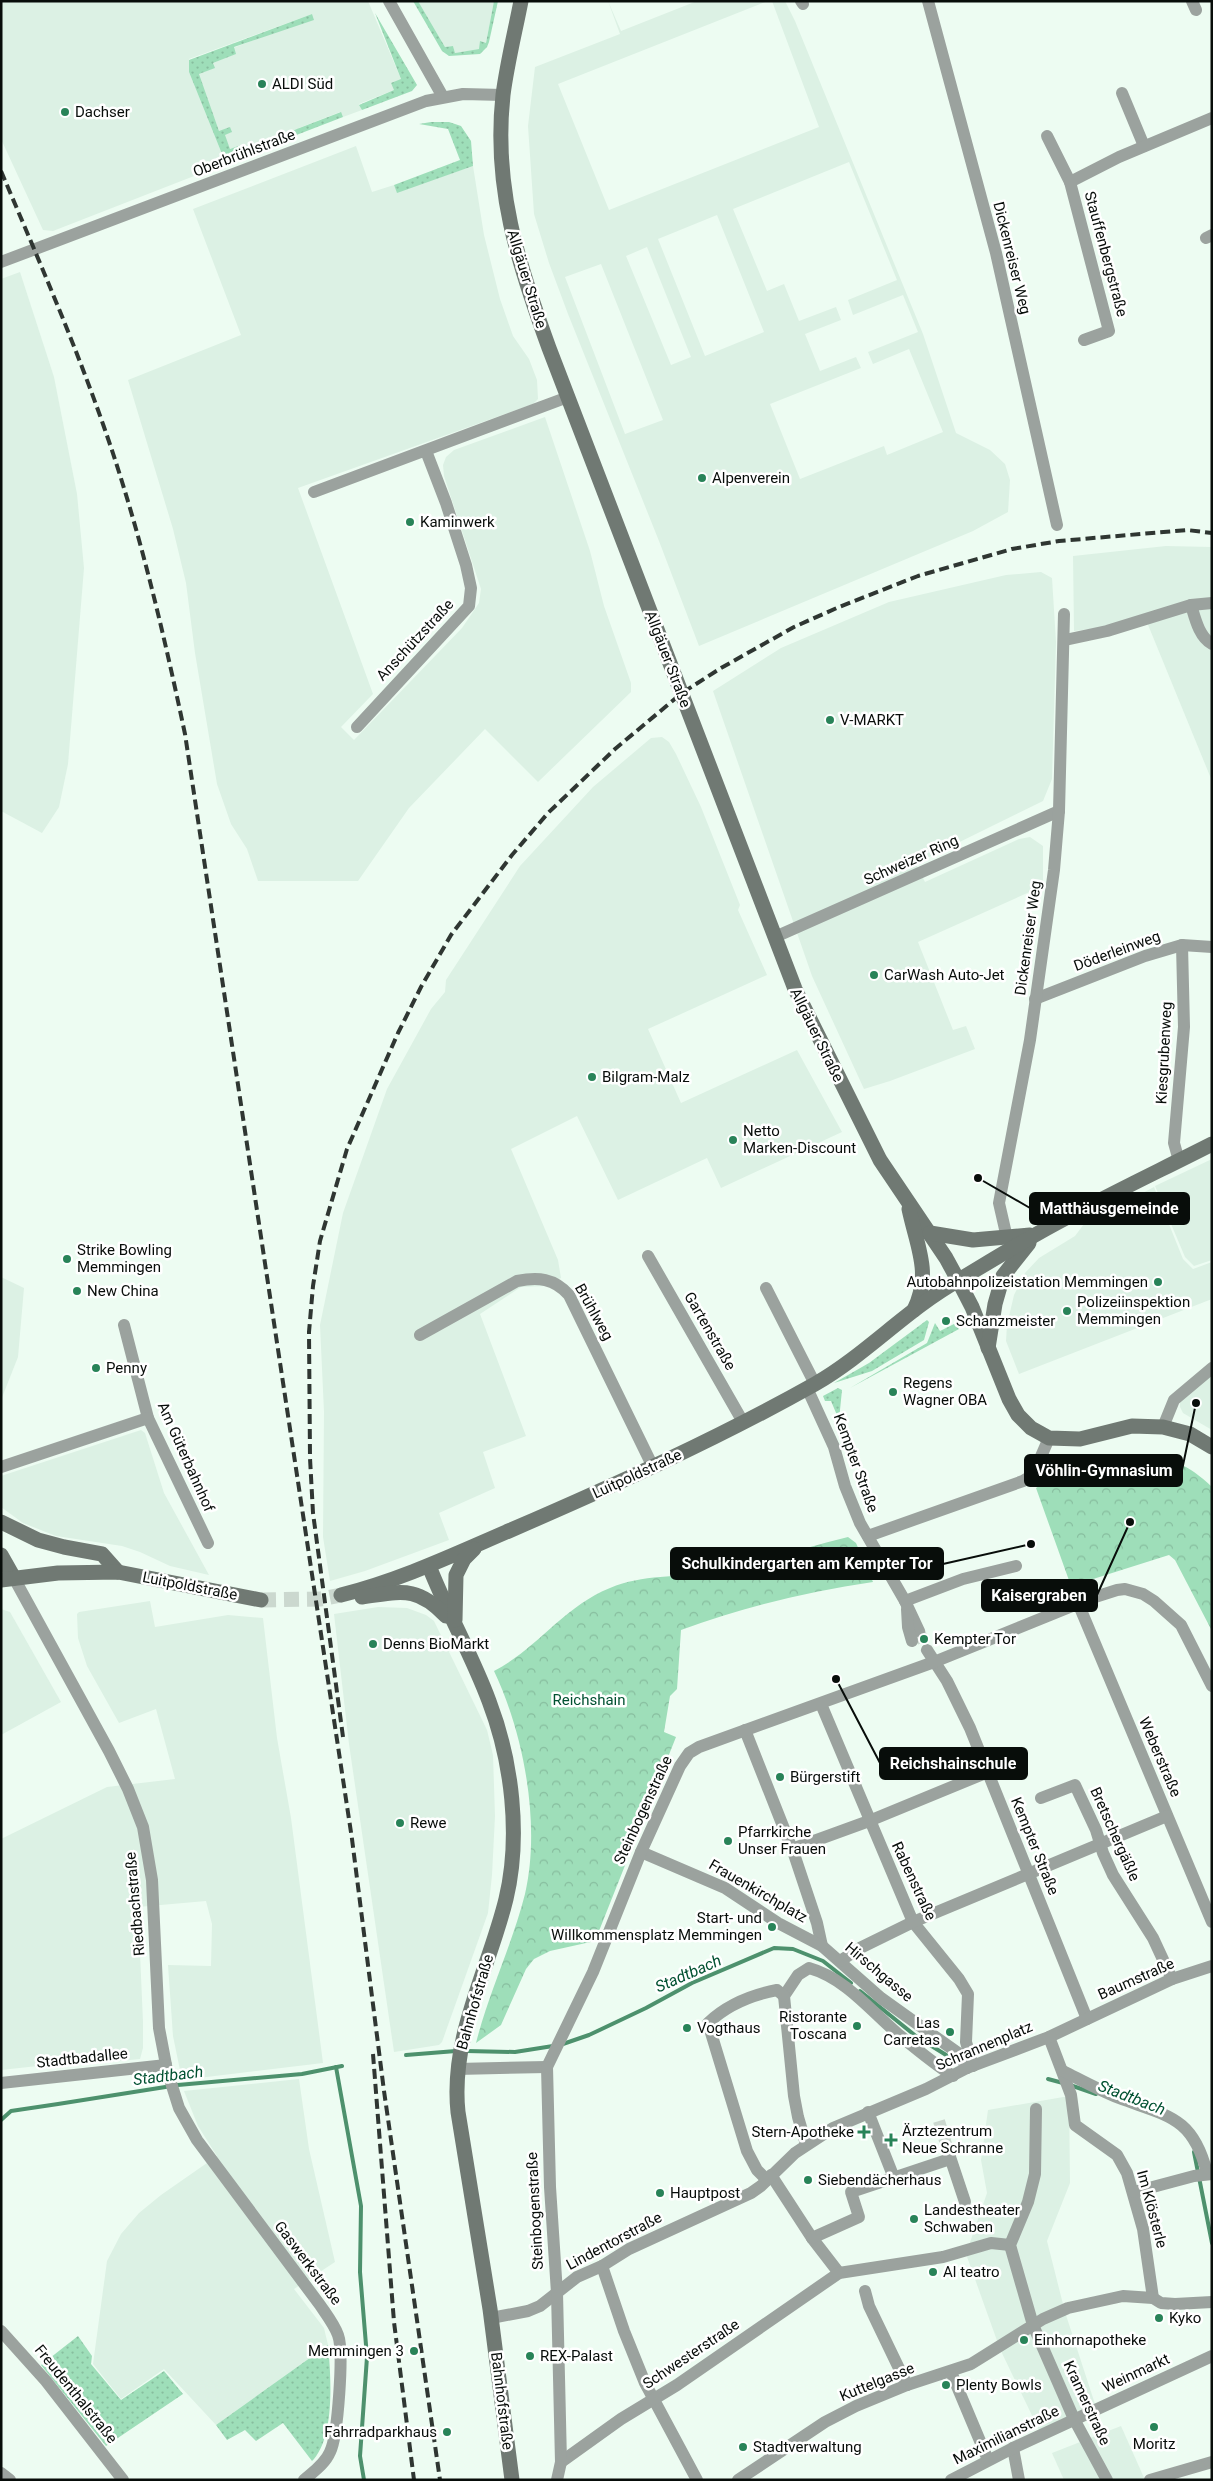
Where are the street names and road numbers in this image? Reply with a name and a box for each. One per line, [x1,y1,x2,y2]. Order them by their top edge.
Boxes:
street label: Oberbrühlstraße [190,125,298,181]
street label: Stauffenbergstraße [1081,189,1131,319]
street label: Dickenreiser Weg [989,200,1035,316]
street label: Allgäuer Straße [503,227,551,331]
street label: Anschützstraße [373,595,457,685]
street label: Allgäuer Straße [641,608,695,710]
street label: Schweizer Ring [861,831,961,889]
street label: Dickenreiser Weg [1011,880,1045,996]
street label: Döderleinweg [1071,927,1163,975]
street label: Allgäuer Straße [786,985,848,1085]
street label: Kiesgrubenweg [1152,1001,1176,1105]
street label: Brühlweg [571,1280,617,1344]
street label: Gartenstraße [680,1289,740,1373]
street label: Am Güterbahnhof [154,1399,219,1515]
street label: Kempter Straße [830,1411,882,1515]
street label: Luitpoldstraße [590,1446,684,1502]
street label: Luitpoldstraße [141,1568,239,1604]
street label: Weberstraße [1135,1714,1185,1800]
street label: Steinbogenstraße [610,1753,676,1867]
street label: Bretschergäßle [1086,1784,1144,1884]
street label: Kempter Straße [1007,1794,1063,1898]
street label: Rabenstraße [888,1839,940,1923]
street label: Riedbachstraße [121,1851,149,1957]
street label: Frauenkirchplatz [706,1856,810,1926]
street label: Hirschgasse [841,1938,917,2006]
street label: Bahnhofstraße [453,1952,497,2052]
street label: Baumstraße [1095,1954,1177,2004]
street label: Schrannenplatz [933,2018,1035,2074]
street label: Stadtbadallee [35,2044,129,2072]
street label: Steinbogenstraße [523,2152,547,2270]
street label: Im Klösterle [1133,2168,1171,2250]
street label: Lindentorstraße [563,2208,665,2274]
street label: Gaswerkstraße [271,2217,345,2309]
street label: Schwesterstraße [639,2315,743,2393]
street label: Freudenthalstraße [31,2341,121,2447]
street label: Weinmarkt [1100,2350,1172,2396]
street label: Bahnhofstraße [487,2351,517,2451]
street label: Kramerstraße [1060,2358,1114,2448]
street label: Kuttelgasse [837,2359,917,2405]
street label: Maximilianstraße [950,2402,1062,2468]

